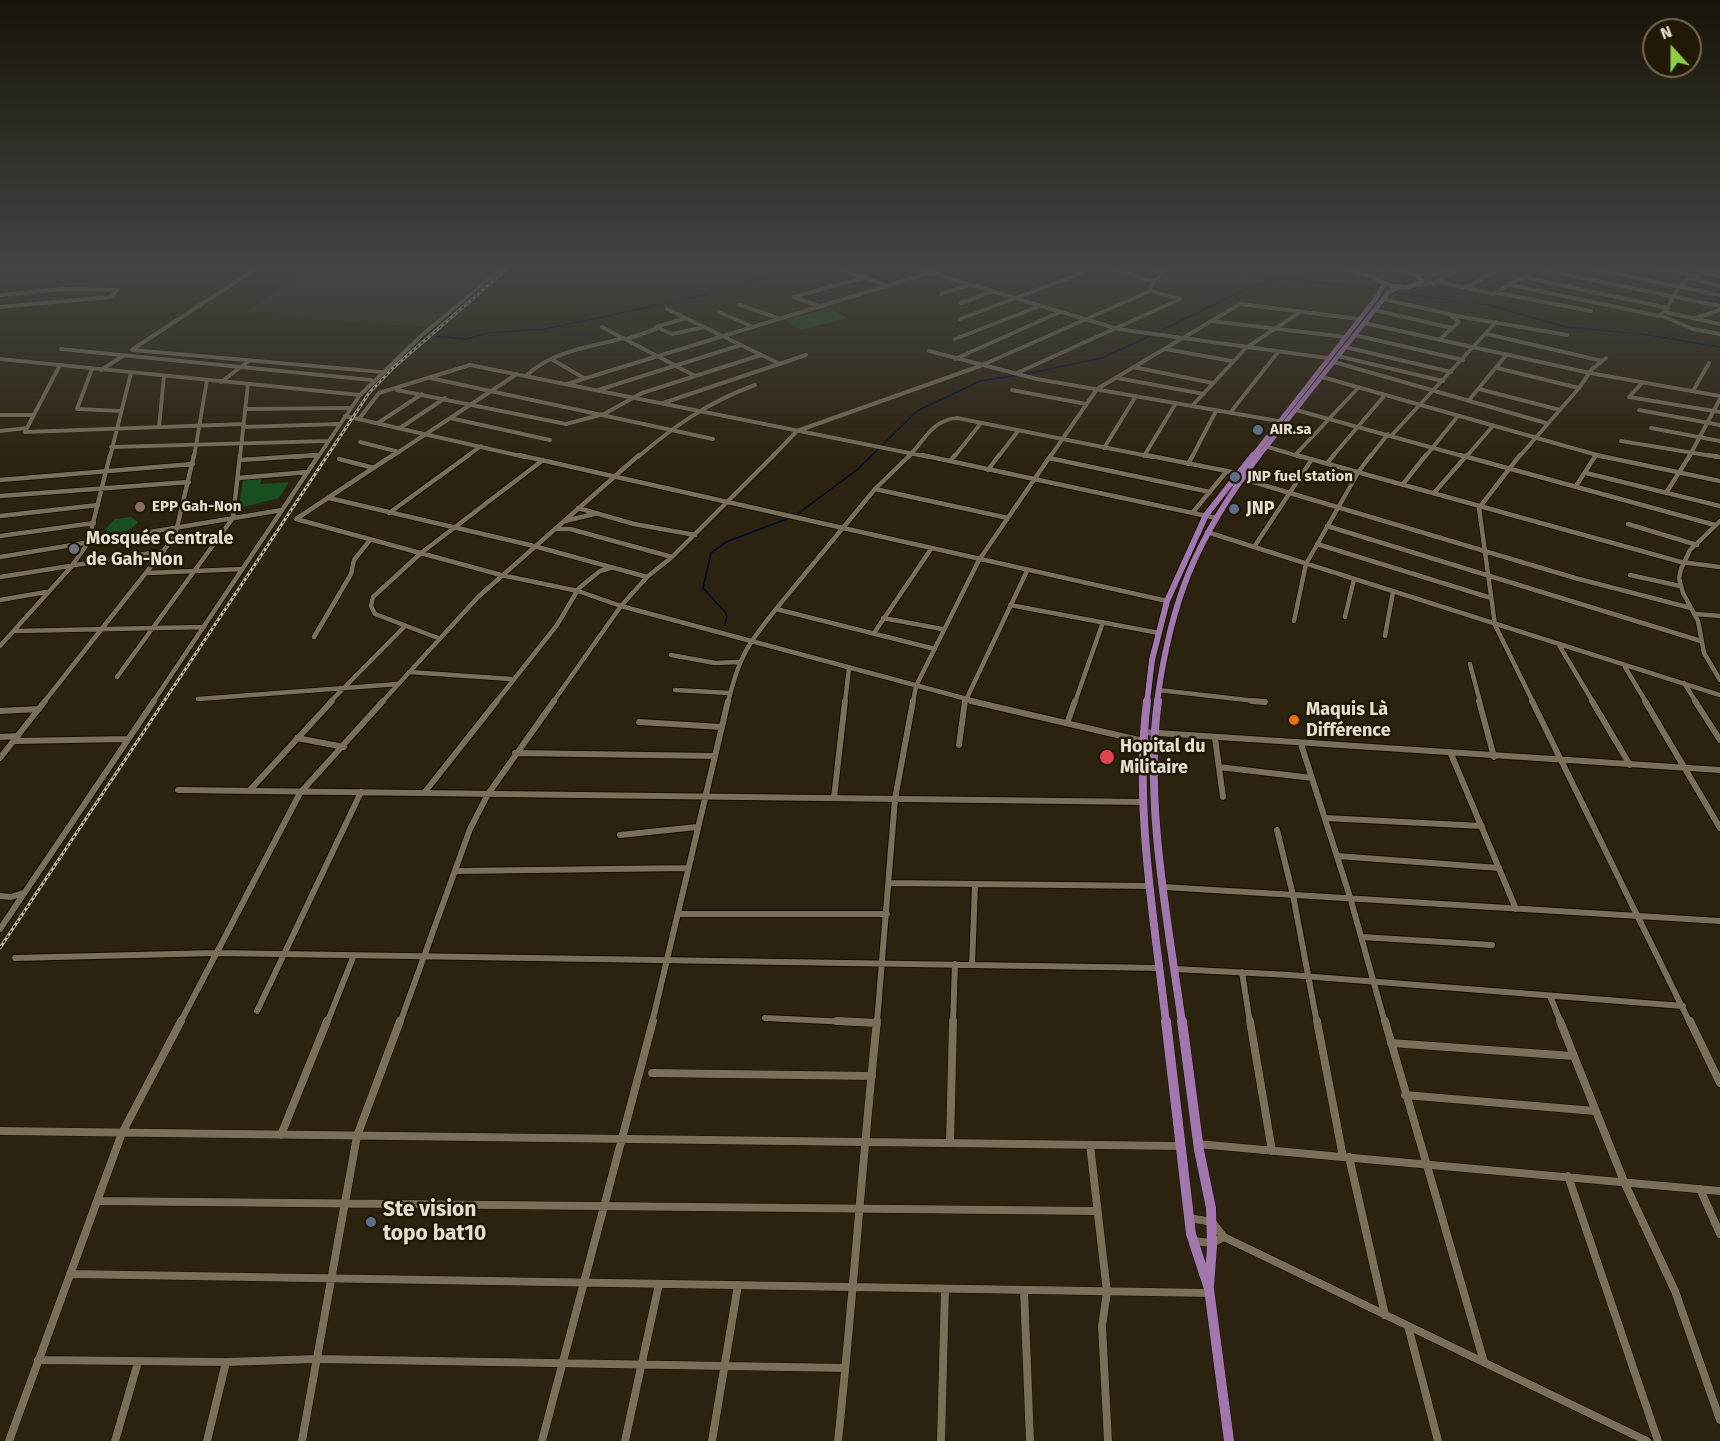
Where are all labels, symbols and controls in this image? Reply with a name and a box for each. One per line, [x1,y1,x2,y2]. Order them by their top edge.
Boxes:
north arrow [1642,18,1702,78]
text: N [1658,22,1674,43]
place label: AIR.sa [1270,421,1312,439]
marker: AIR.sa [1251,423,1265,437]
place label: JNP fuel station [1247,468,1353,486]
marker: JNP fuel station [1228,470,1242,484]
place label: EPP Gah-Non [152,498,241,516]
place label: JNP [1246,498,1274,520]
marker: EPP Gah-Non [133,500,147,514]
marker: JNP [1227,502,1241,516]
place label: Mosquée Centrale de Gah-Non [86,528,233,570]
marker: Mosquée Centrale de Gah-Non [67,542,81,556]
place label: Maquis Là Différence [1306,699,1391,742]
marker: Maquis Là Différence [1287,713,1301,727]
place label: Hopital du Militaire [1120,736,1205,778]
marker: Hopital du Militaire [1098,748,1116,766]
place label: Ste vision topo bat10 [383,1197,486,1247]
marker: Ste vision topo bat10 [364,1215,378,1229]

